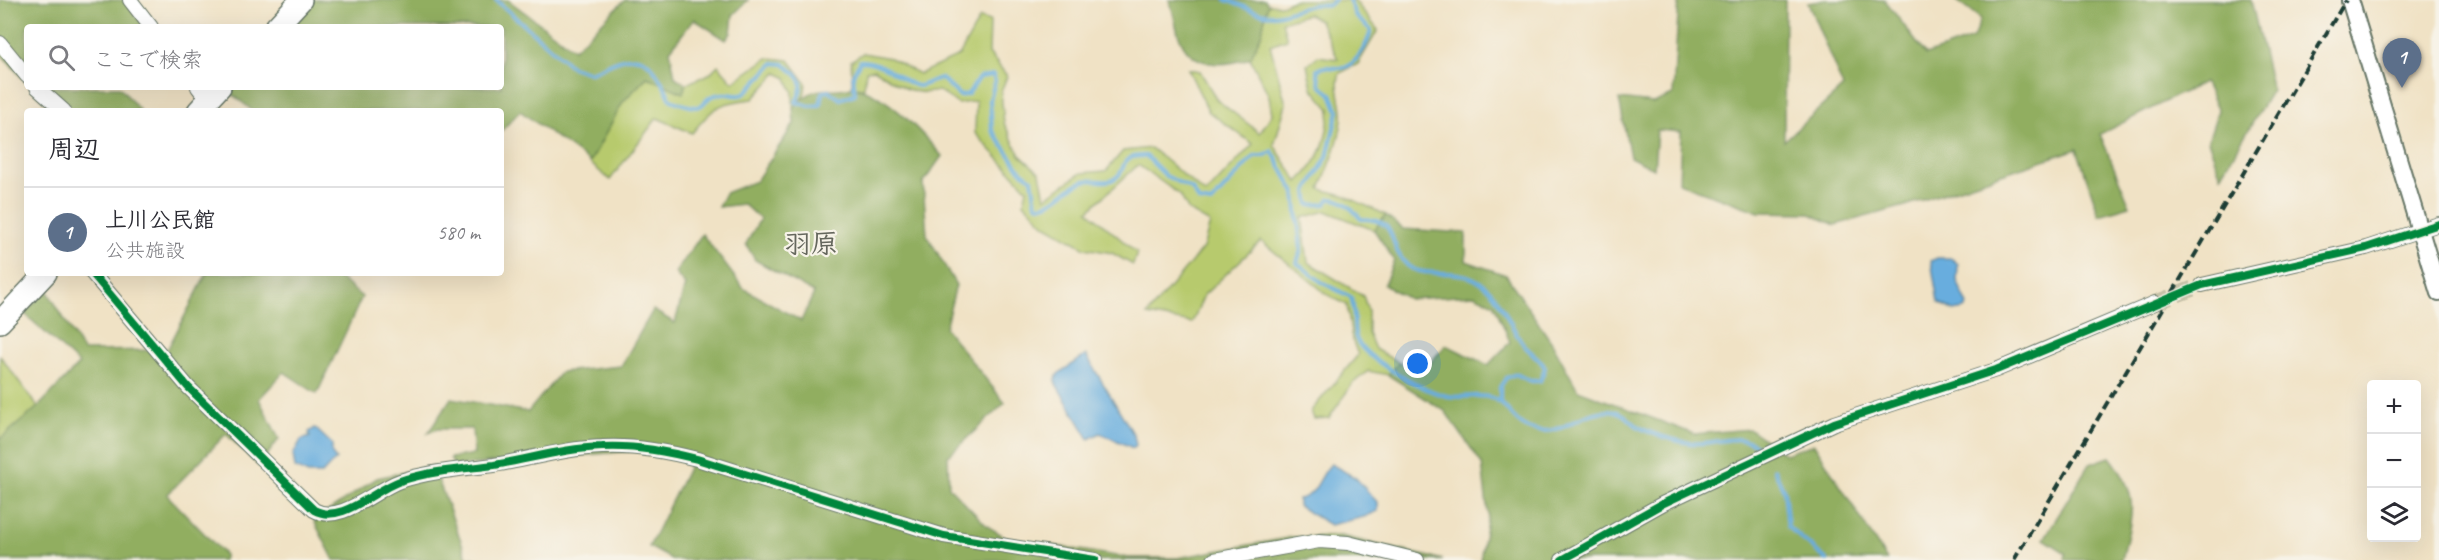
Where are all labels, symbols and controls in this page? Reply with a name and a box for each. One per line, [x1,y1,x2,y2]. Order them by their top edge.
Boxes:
search box [24,24,504,90]
pin: 1 [2382,38,2422,88]
icon: search [45,41,78,74]
text: ここで検索 [93,46,203,74]
text: 周辺 [48,133,100,166]
text: 上川公民館 [105,206,215,234]
text: 1 [63,220,72,245]
text: 580 m [437,220,480,245]
district label: 羽原 [784,227,838,261]
text: 公共施設 [105,238,185,263]
your location [1403,349,1432,378]
map controls [2367,380,2421,542]
button: + [2367,380,2421,434]
button: − [2367,434,2421,488]
button: layers [2367,488,2421,542]

